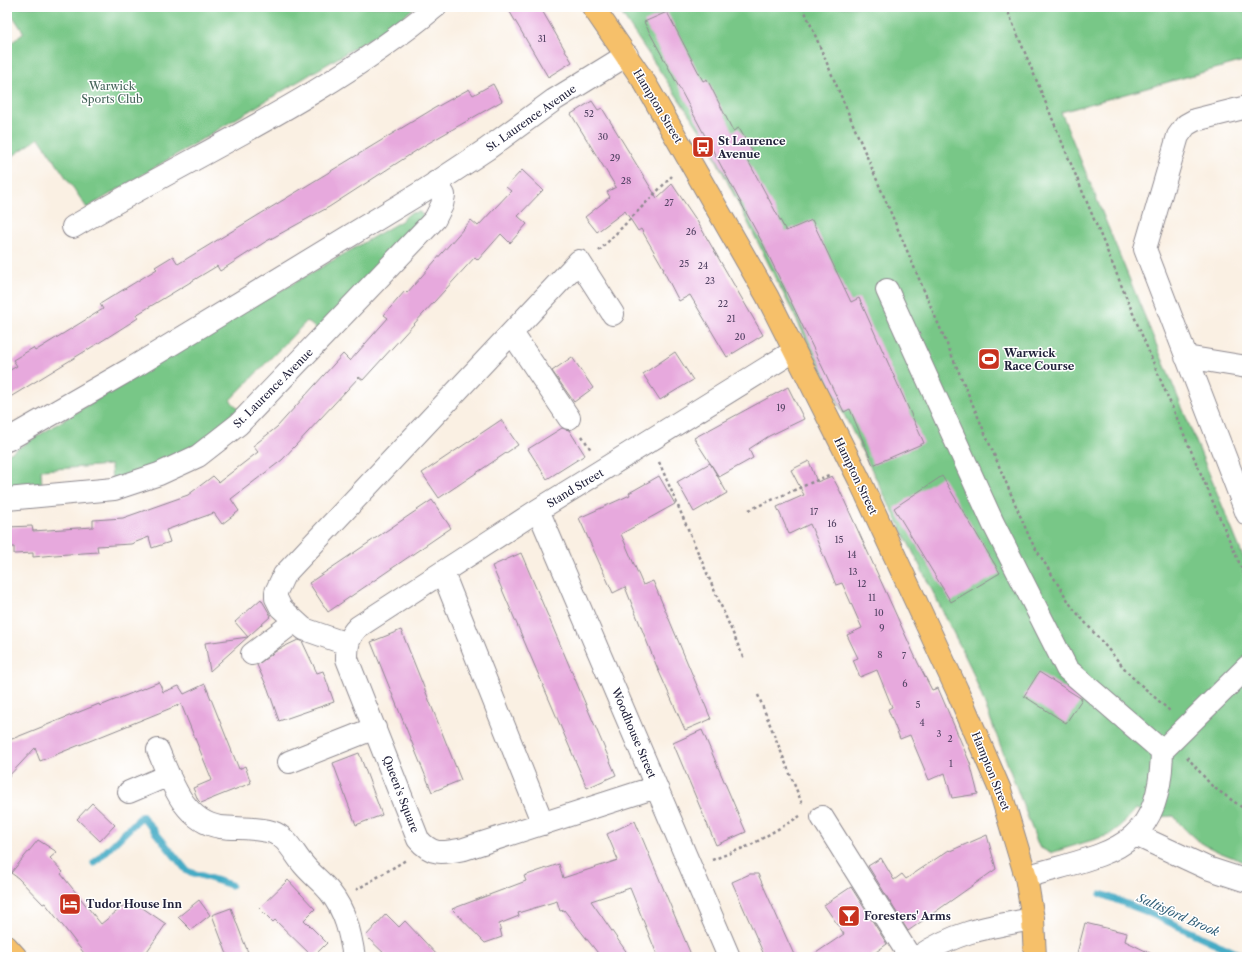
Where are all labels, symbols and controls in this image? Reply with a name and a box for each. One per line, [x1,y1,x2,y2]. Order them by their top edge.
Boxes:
house number: 31 [538,33,547,44]
street label: Hampton Street [630,66,686,146]
park label: Warwick Sports Club [81,79,143,106]
street label: St. Laurence Avenue [483,82,579,154]
house number: 52 [584,108,594,119]
house number: 30 [598,131,609,142]
bus stop icon: St Laurence Avenue [690,134,716,160]
place label: St Laurence Avenue [717,134,786,161]
house number: 29 [610,152,620,163]
house number: 28 [621,175,631,186]
house number: 27 [664,197,674,208]
house number: 26 [686,226,696,237]
house number: 25 [679,258,689,269]
house number: 24 [698,260,708,271]
house number: 23 [705,275,715,286]
house number: 22 [718,298,728,309]
house number: 21 [727,313,736,324]
house number: 20 [735,331,746,342]
street label: St. Laurence Avenue [230,345,316,431]
sports icon: Warwick Race Course [976,346,1002,372]
place label: Warwick Race Course [1003,346,1075,373]
house number: 19 [776,402,786,413]
street label: Hampton Street [831,435,881,517]
street label: Stand Street [544,465,606,510]
house number: 17 [810,506,819,517]
house number: 16 [827,518,837,529]
house number: 15 [835,534,843,545]
house number: 14 [848,549,857,560]
house number: 13 [849,566,857,577]
house number: 12 [858,578,866,589]
house number: 11 [868,592,876,603]
house number: 10 [874,607,884,618]
house number: 9 [879,622,885,633]
house number: 8 [877,649,883,660]
house number: 7 [902,650,907,661]
house number: 6 [902,678,908,689]
street label: Woodhouse Street [608,685,659,780]
house number: 5 [916,699,921,710]
house number: 4 [919,717,925,728]
house number: 3 [937,728,942,739]
street label: Hampton Street [969,730,1013,813]
house number: 2 [947,733,953,744]
street label: Queen's Square [380,753,422,835]
house number: 1 [949,758,953,769]
water label: Saltisford Brook [1134,889,1222,940]
hotel icon: Tudor House Inn [57,891,83,917]
place label: Tudor House Inn [86,897,182,911]
bar icon: Foresters' Arms [836,903,862,929]
place label: Foresters' Arms [864,909,951,923]

